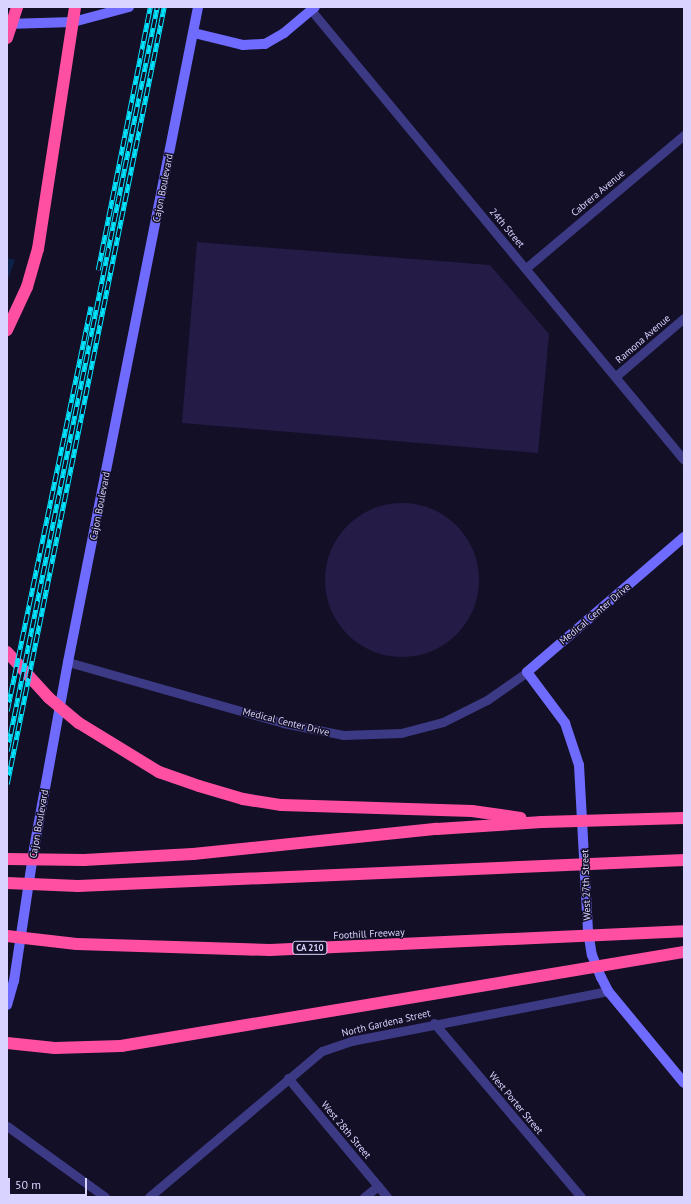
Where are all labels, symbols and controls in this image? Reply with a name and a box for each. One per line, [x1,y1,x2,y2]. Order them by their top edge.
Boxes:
street label: Cajon Boulevard [150,153,176,223]
street label: Cabrera Avenue [569,167,627,219]
street label: 24th Street [487,206,527,250]
street label: Ramona Avenue [613,312,673,366]
street label: Cajon Boulevard [87,471,113,541]
street label: Medical Center Drive [557,581,633,647]
street label: Medical Center Drive [241,705,331,739]
street label: Cajon Boulevard [27,789,51,859]
street label: West 27th Street [579,849,593,921]
street label: Foothill Freeway [333,926,405,942]
road number: CA 210 [292,941,328,955]
street label: North Gardena Street [340,1007,432,1039]
street label: West Porter Street [487,1069,545,1137]
street label: West 28th Street [319,1099,373,1161]
scale bar [10,1170,89,1196]
text: 50 m [15,1177,41,1192]

